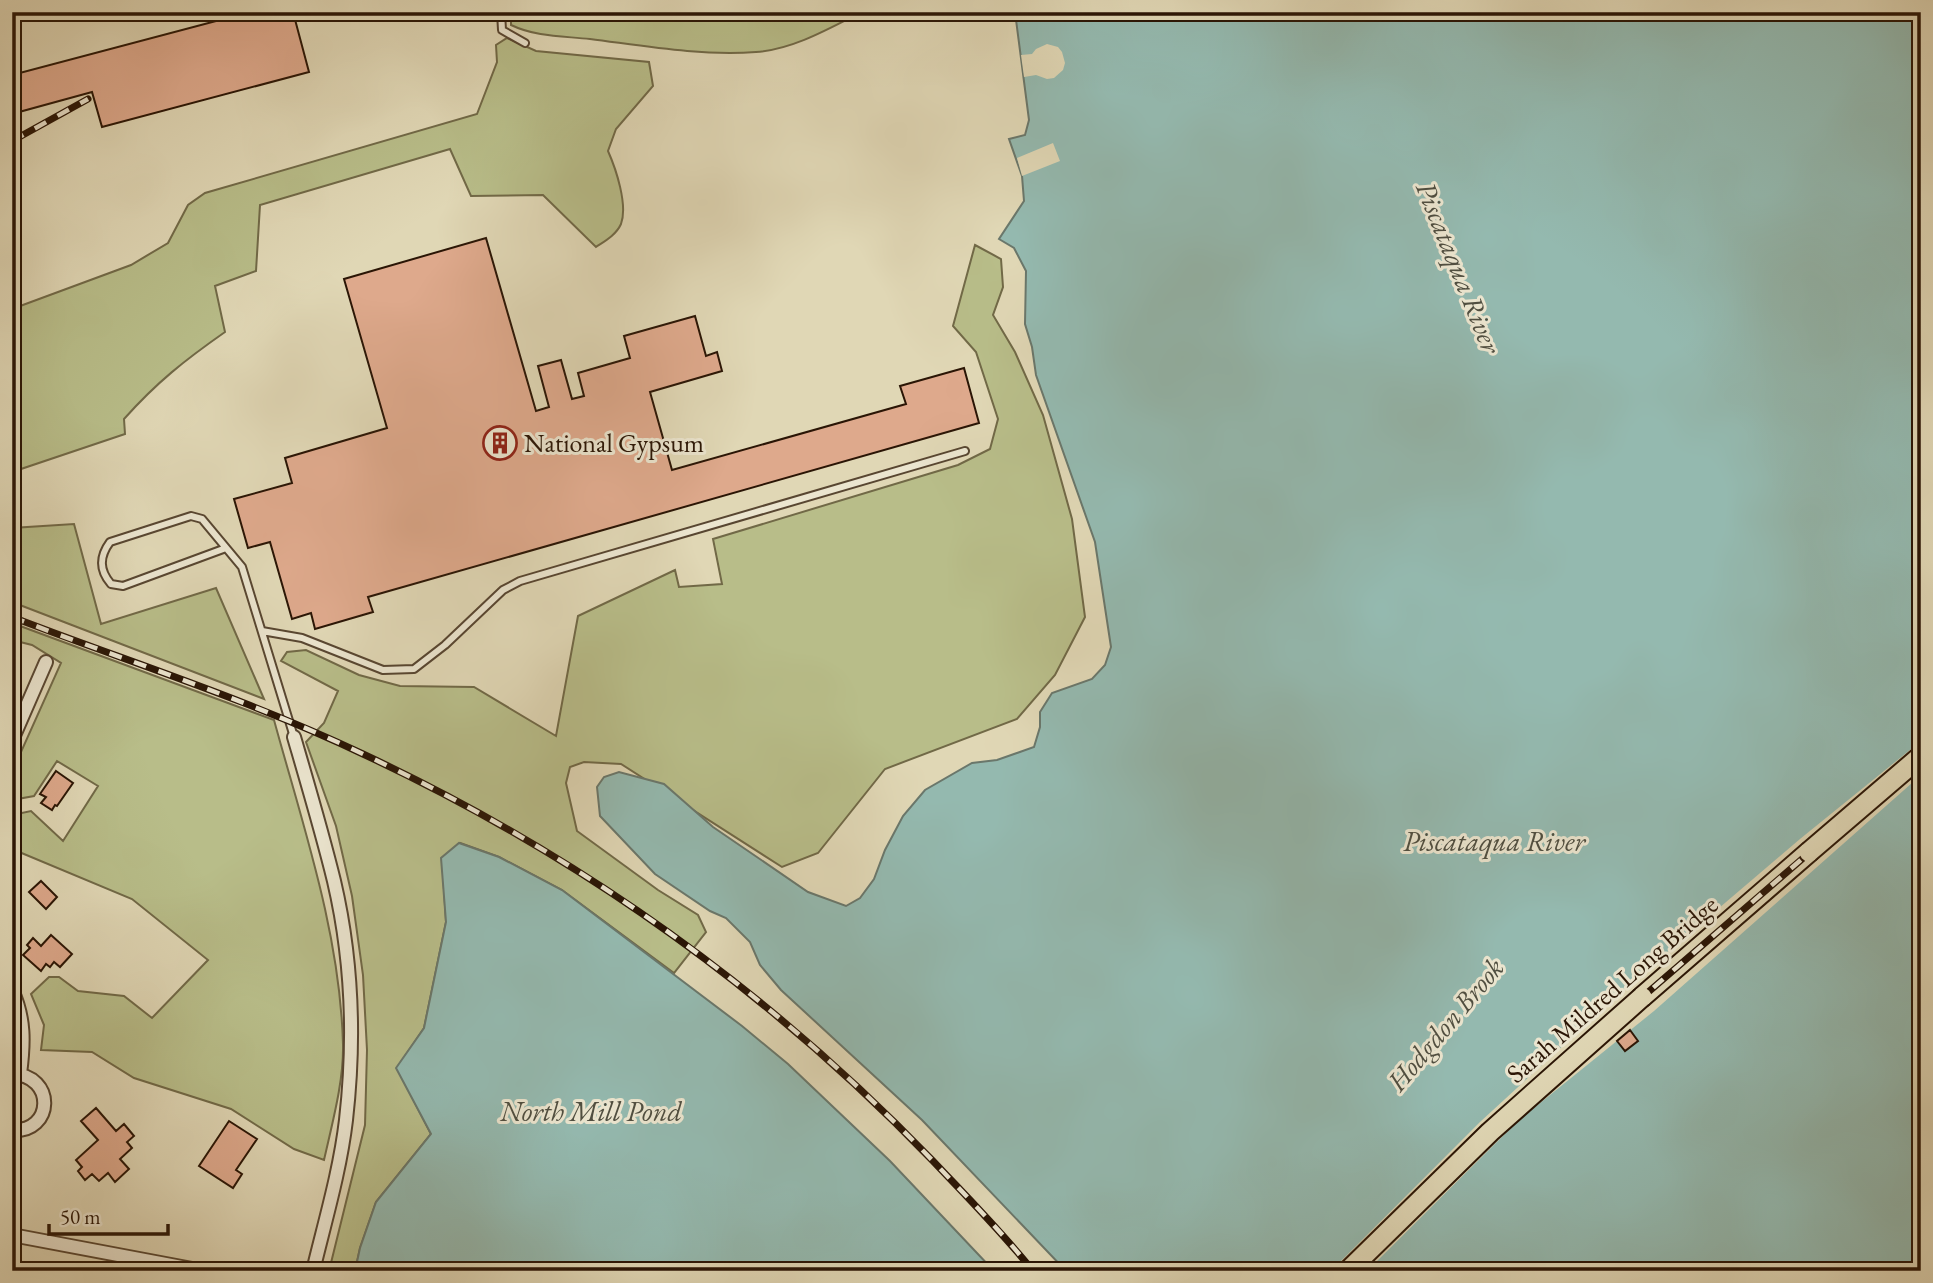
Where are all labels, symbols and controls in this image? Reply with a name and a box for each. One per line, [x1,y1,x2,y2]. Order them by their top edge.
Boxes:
water label: Piscataqua River [1407,176,1510,360]
building icon: National Gypsum [481,424,519,462]
place label: National Gypsum [524,426,704,460]
water label: Piscataqua River [1403,823,1586,860]
street label: Sarah Mildred Long Bridge [1499,888,1725,1090]
water label: Hodgdon Brook [1378,950,1511,1099]
water label: North Mill Pond [499,1093,682,1129]
scale bar [49,1192,168,1236]
text: 50 m [60,1203,101,1230]

